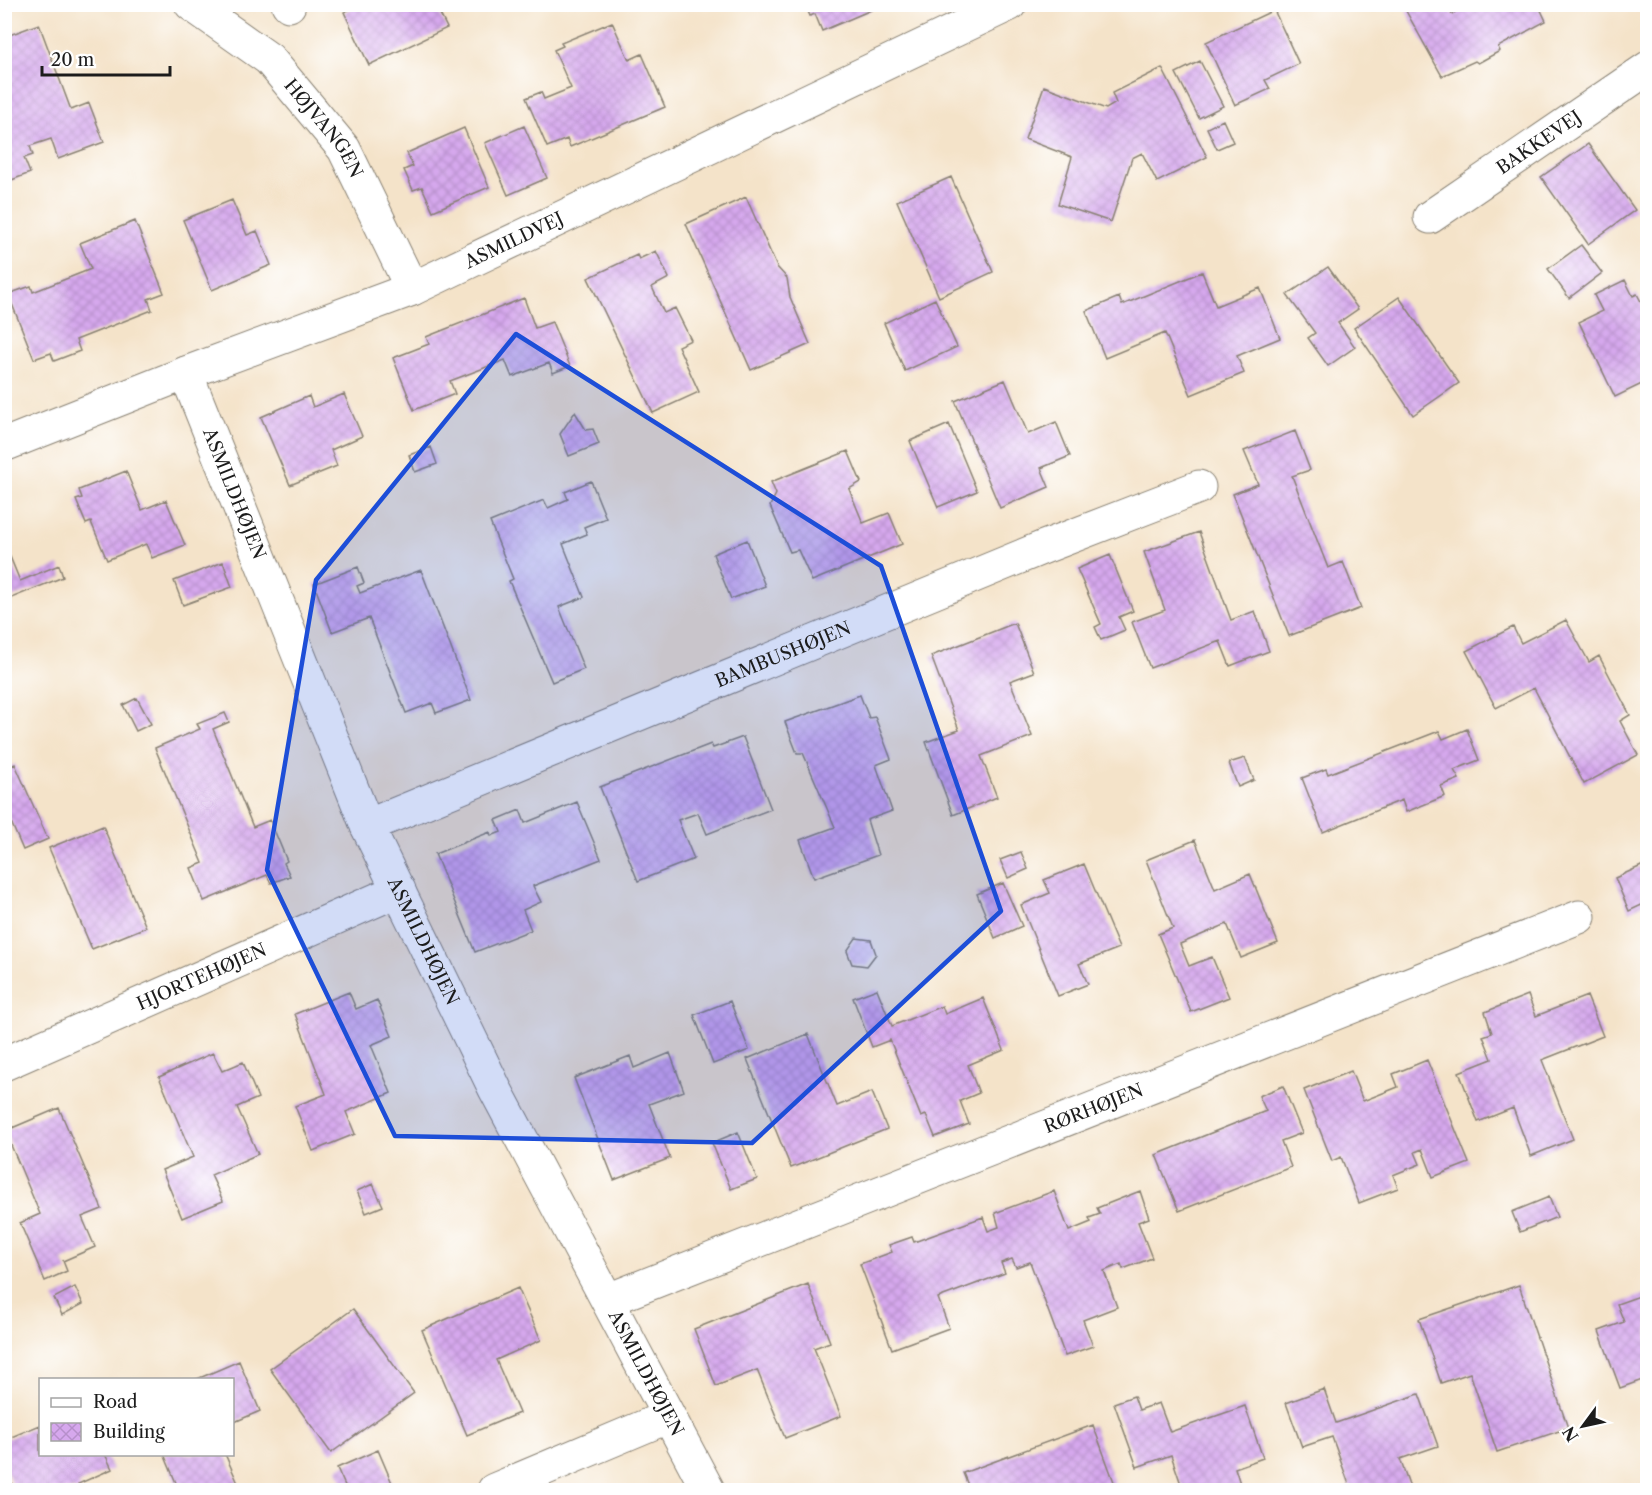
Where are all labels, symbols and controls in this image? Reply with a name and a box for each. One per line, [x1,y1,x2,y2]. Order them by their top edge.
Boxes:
scale bar [42,39,170,77]
text: 20 m [51,49,95,71]
street label: HØJVANGEN [279,75,367,181]
street label: BAKKEVEJ [1492,106,1586,179]
street label: ASMILDVEJ [460,207,567,274]
street label: ASMILDHØJEN [198,424,270,563]
street label: BAMBUSHØJEN [712,617,854,692]
street label: ASMILDHØJEN [382,873,464,1009]
street label: HJORTEHØJEN [134,939,270,1015]
street label: RØRHØJEN [1041,1079,1147,1138]
street label: ASMILDHØJEN [603,1306,688,1440]
legend [39,1378,234,1456]
text: Road [93,1391,138,1413]
north arrow [1553,1396,1613,1456]
text: Building [93,1421,165,1443]
text: N [1558,1423,1583,1445]

